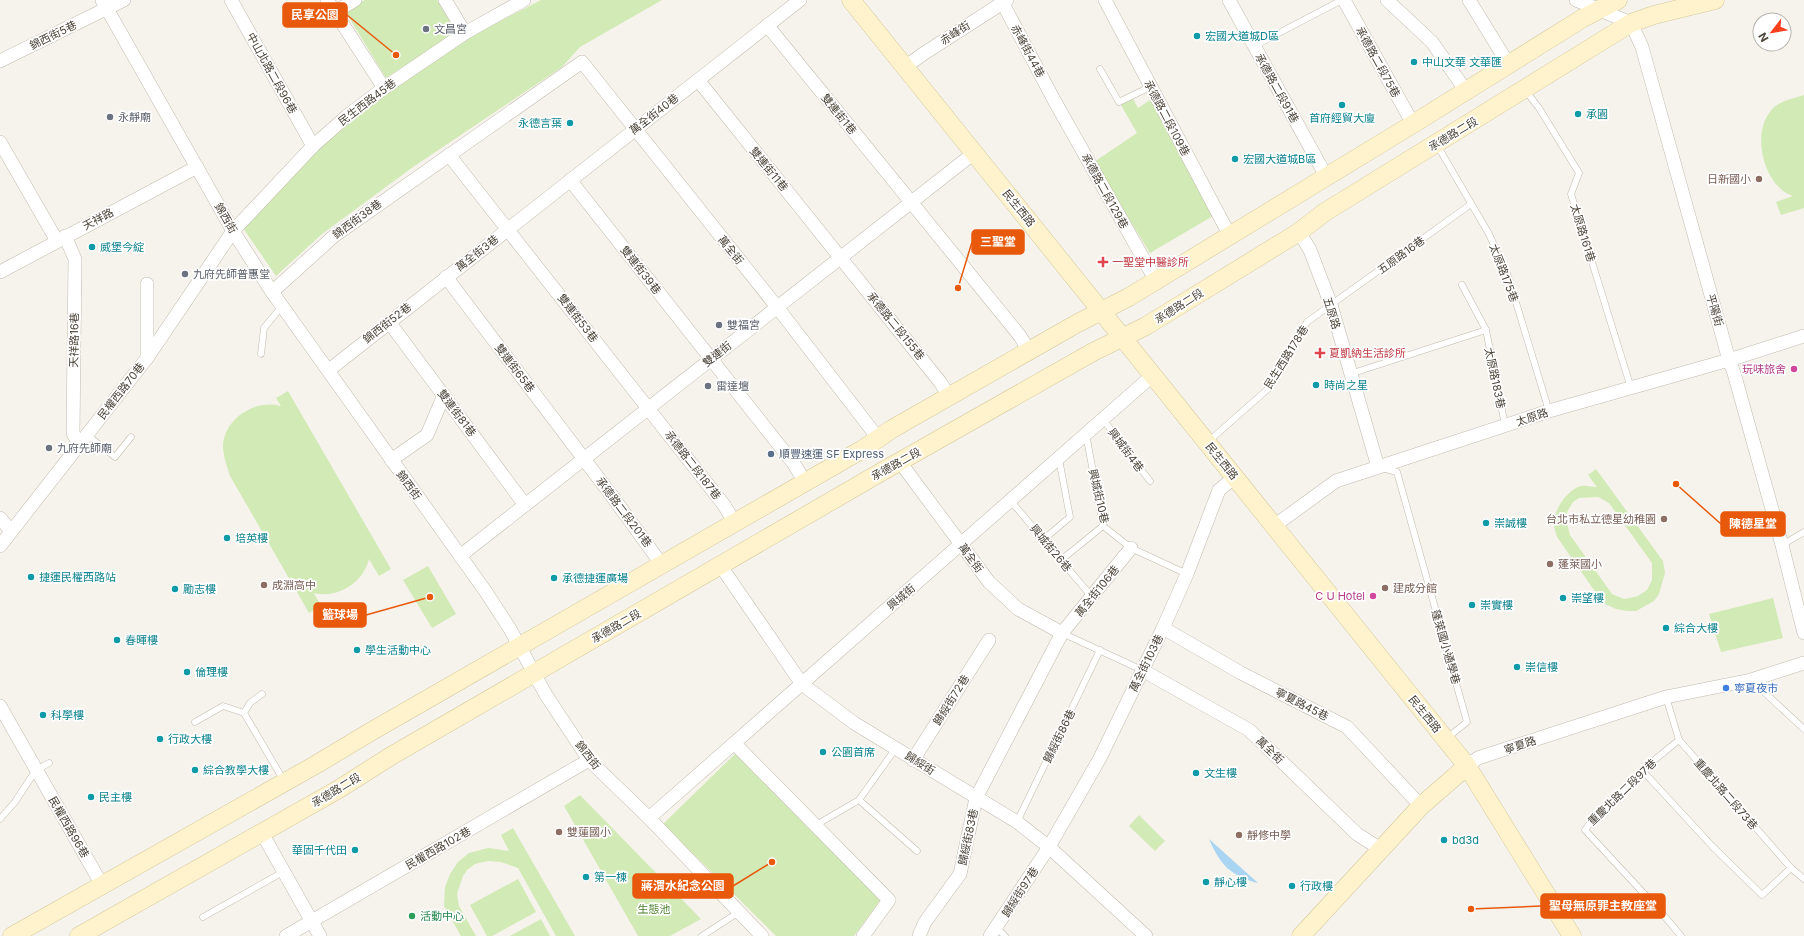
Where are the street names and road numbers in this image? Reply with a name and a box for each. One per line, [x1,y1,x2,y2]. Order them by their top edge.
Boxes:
street label: 錦西街5巷 [27,18,79,52]
street label: 赤峰街 [937,18,973,48]
street label: 赤峰街44巷 [1008,22,1048,80]
street label: 承德路二段75巷 [1353,24,1403,100]
street label: 中山北路二段96巷 [244,30,300,116]
street label: 承德路二段91巷 [1252,51,1302,125]
street label: 民生西路45巷 [335,76,399,128]
street label: 承德路二段109巷 [1141,78,1193,158]
street label: 萬全街40巷 [627,91,681,137]
street label: 雙連街1巷 [818,91,860,137]
street label: 承德路二段 [1426,114,1480,154]
street label: 雙連街11巷 [747,144,791,194]
street label: 承德路二段129巷 [1079,151,1131,231]
street label: 民生西路 [1000,186,1038,230]
street label: 錦西街38巷 [330,196,384,242]
street label: 錦西街 [212,200,240,236]
street label: 太原路161巷 [1568,202,1598,264]
street label: 天祥路 [80,205,116,233]
street label: 萬全街3巷 [453,232,501,274]
street label: 萬全街 [715,233,747,267]
street label: 五原路16巷 [1375,233,1427,277]
street label: 太原路175巷 [1486,242,1522,304]
street label: 雙連街39巷 [618,243,664,297]
street label: 承德路二段 [1152,285,1206,327]
street label: 承德路二段155巷 [864,289,928,363]
street label: 雙連街53巷 [555,291,601,345]
street label: 平陽街 [1704,292,1726,328]
street label: 五原路 [1320,295,1344,331]
street label: 錦西街52巷 [360,300,414,346]
street label: 天祥路16巷 [67,312,81,368]
street label: 民生西路178巷 [1261,323,1311,391]
street label: 雙連街 [700,338,734,370]
street label: 雙連街65巷 [492,341,538,395]
street label: 太原路183巷 [1482,346,1508,410]
street label: 民權西路70巷 [95,360,147,422]
street label: 雙連街81巷 [435,387,479,439]
street label: 太原路 [1514,405,1550,429]
street label: 興城街4巷 [1105,425,1147,475]
street label: 承德路二段187巷 [662,428,724,502]
street label: 民生西路 [1203,439,1241,483]
street label: 承德路二段 [869,445,923,483]
street label: 興城街10巷 [1086,467,1112,525]
street label: 錦西街 [394,468,424,502]
street label: 承德路二段201巷 [593,474,655,550]
street label: 興城街26巷 [1027,521,1075,575]
street label: 萬全街 [955,541,987,575]
street label: 萬全街106巷 [1072,562,1122,620]
street label: 興城街 [884,581,918,613]
street label: 承德路二段 [589,606,643,646]
street label: 蓬萊國小通學巷 [1429,608,1463,686]
street label: 萬全街103巷 [1126,632,1166,694]
street label: 歸綏街72巷 [930,672,972,728]
street label: 寧夏路45巷 [1273,685,1331,723]
street label: 民生西路 [1406,692,1444,736]
street label: 歸綏街86巷 [1040,707,1078,765]
street label: 寧夏路 [1502,733,1538,757]
street label: 萬全街 [1253,734,1287,766]
street label: 錦西街 [572,738,604,772]
street label: 歸綏街 [902,748,938,778]
street label: 重慶北路二段97巷 [1585,756,1659,828]
street label: 重慶北路二段73巷 [1691,756,1761,832]
street label: 承德路二段 [309,770,363,810]
street label: 民權西路96巷 [46,794,92,860]
street label: 歸綏街83巷 [955,807,981,867]
street label: 民權西路102巷 [403,824,473,872]
street label: 歸綏街97巷 [999,864,1041,920]

